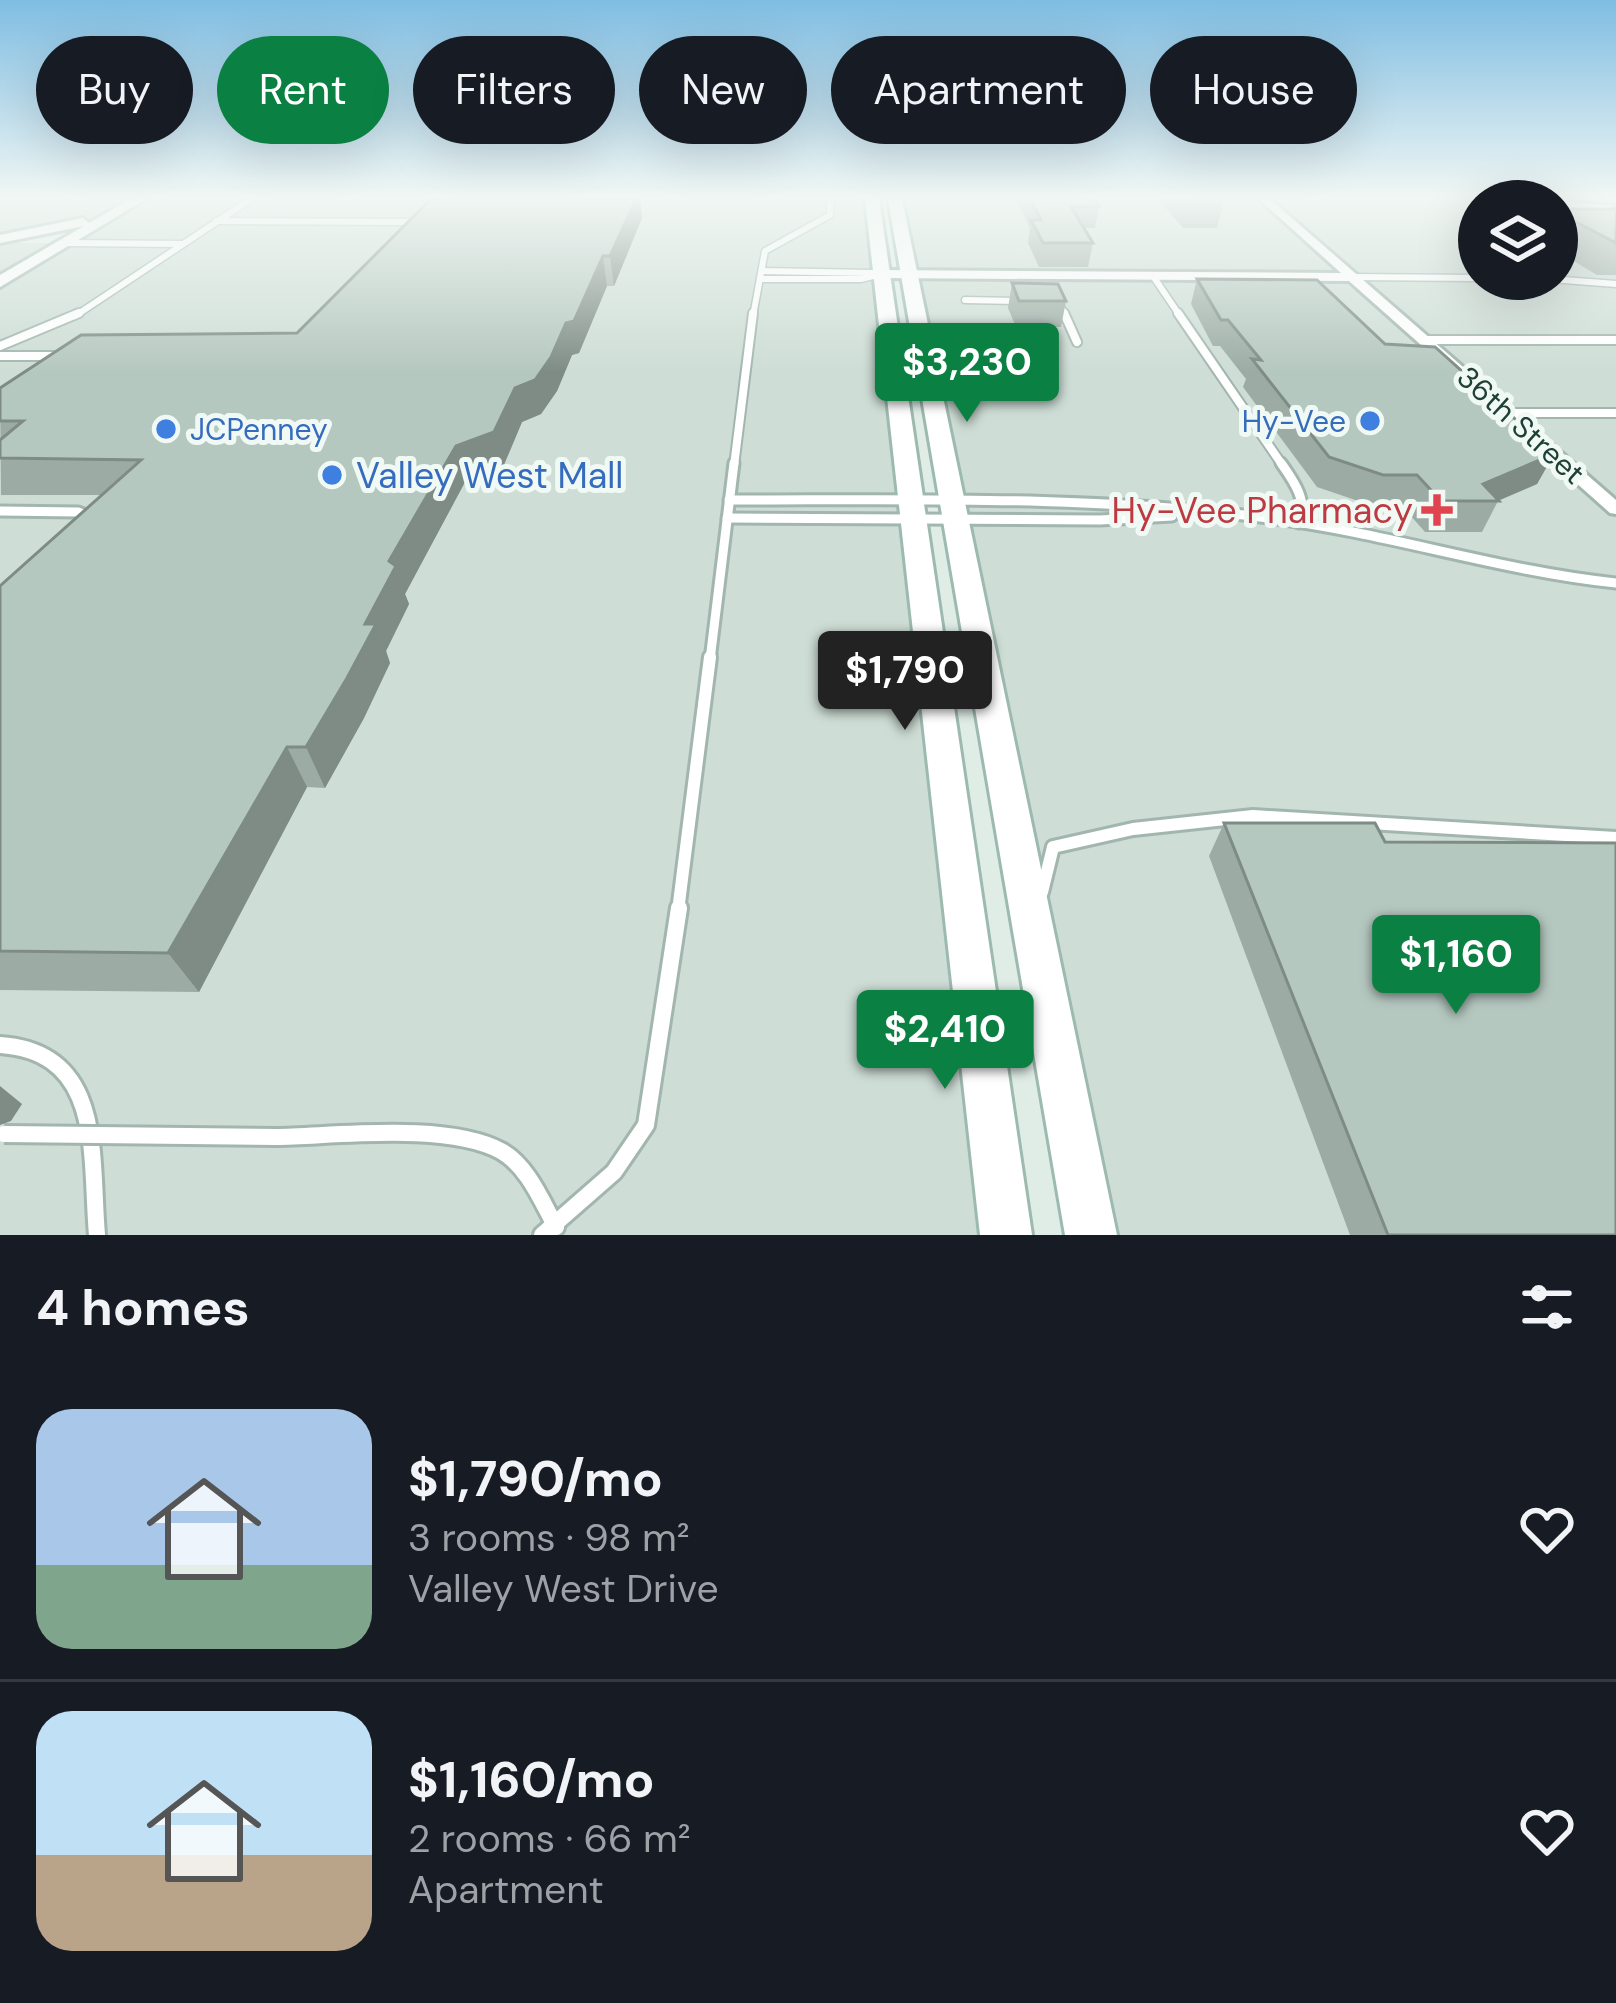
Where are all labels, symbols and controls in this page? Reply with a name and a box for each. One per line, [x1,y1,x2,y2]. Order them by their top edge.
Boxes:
chip: Buy [36,36,193,144]
chip: Rent [217,36,389,144]
chip: Filters [413,36,615,144]
chip: New [639,36,807,144]
chip: Apartment [831,36,1126,144]
chip: House [1150,36,1357,144]
map controls [1458,180,1578,300]
button: layers [1458,180,1578,300]
pin: $3,230 [869,323,1065,425]
text: $3,230 [902,336,1032,387]
street label: 36th Street [1449,357,1593,493]
place label: Hy-Vee [1242,402,1346,441]
marker: Hy-Vee [1357,408,1383,434]
place label: JCPenney [190,410,328,449]
marker: JCPenney [153,416,179,442]
place label: Valley West Mall [356,452,623,499]
marker: Valley West Mall [319,462,345,488]
place label: Hy-Vee Pharmacy [1111,487,1413,534]
marker: Hy-Vee Pharmacy [1424,497,1450,523]
pin: $1,790 [807,631,1003,733]
text: $1,790 [845,644,965,695]
pin: $1,160 [1358,915,1554,1017]
text: $1,160 [1399,928,1513,979]
pin: $2,410 [847,990,1043,1092]
text: $2,410 [884,1003,1006,1054]
text: 4 homes [36,1274,250,1341]
icon: filters [1514,1274,1580,1340]
text: $1,790/mo [408,1445,663,1512]
icon: home [132,1457,276,1601]
icon: heart [1514,1496,1580,1562]
text: 3 rooms · 98 m² [408,1512,690,1563]
text: Valley West Drive [408,1563,719,1614]
text: $1,160/mo [408,1746,655,1813]
icon: home [132,1759,276,1903]
icon: heart [1514,1798,1580,1864]
text: 2 rooms · 66 m² [408,1813,691,1864]
text: Apartment [408,1864,604,1915]

